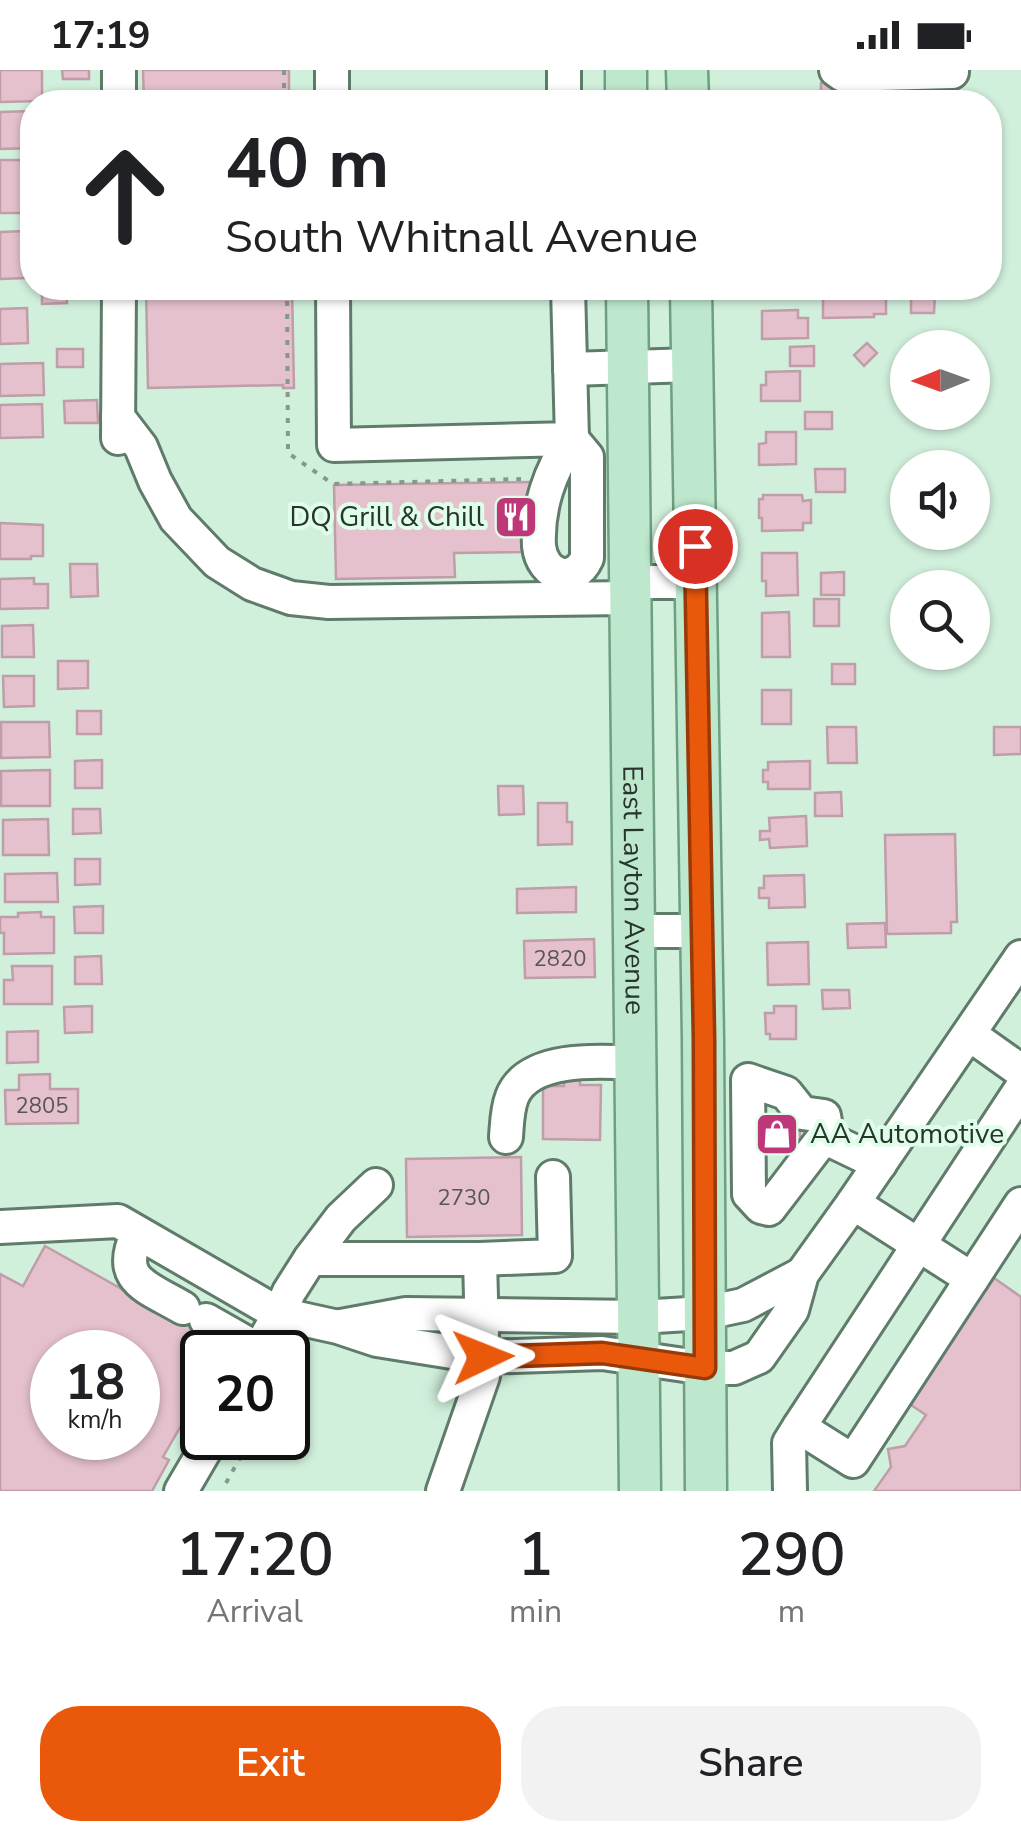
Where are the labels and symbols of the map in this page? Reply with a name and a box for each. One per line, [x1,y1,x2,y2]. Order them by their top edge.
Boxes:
north arrow [890,330,990,430]
restaurant icon: DQ Grill & Chill [493,494,539,540]
place label: DQ Grill & Chill [290,498,485,536]
pin [653,504,738,589]
street label: East Layton Avenue [613,765,654,1015]
house number: 2820 [534,944,586,974]
house number: 2805 [16,1091,68,1121]
shop icon: AA Automotive [754,1111,800,1157]
place label: AA Automotive [810,1115,1004,1153]
house number: 2730 [438,1183,490,1213]
position arrow [431,1305,535,1409]
speed limit sign: 20 [180,1330,310,1460]

